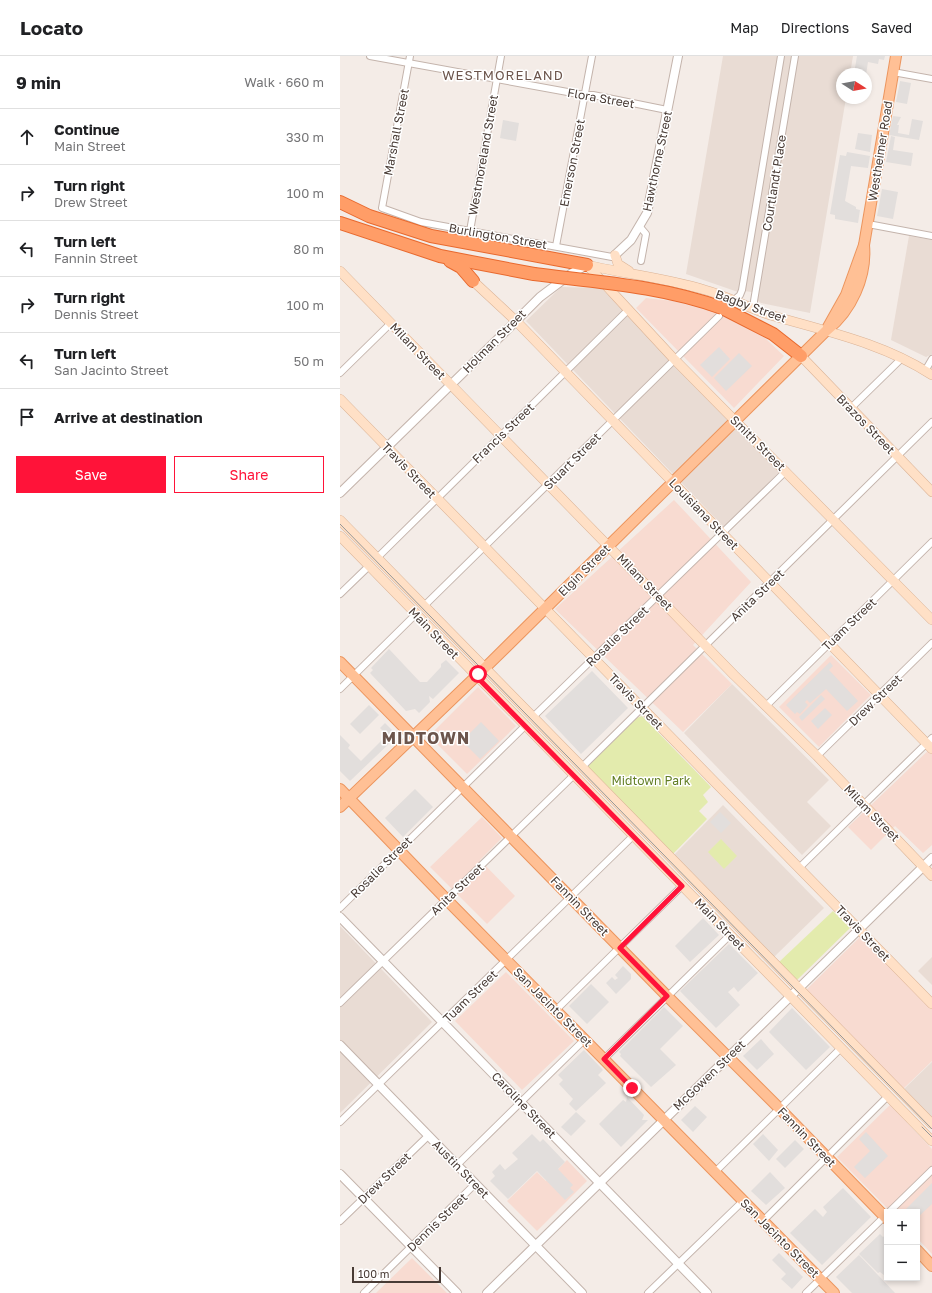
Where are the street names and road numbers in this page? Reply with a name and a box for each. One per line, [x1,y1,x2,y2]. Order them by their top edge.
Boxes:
street label: Flora Street [566,85,636,111]
street label: Marshall Street [380,87,412,177]
street label: Westmoreland Street [465,93,501,217]
street label: Westheimer Road [865,100,895,202]
street label: Hawthorne Street [639,109,675,213]
street label: Emerson Street [556,118,588,208]
street label: Courtlandt Place [759,134,789,232]
street label: Burlington Street [448,220,549,252]
street label: Bagby Street [713,286,789,326]
street label: Holman Street [459,306,529,376]
street label: Milam Street [387,319,449,383]
street label: Brazos Street [834,391,898,457]
street label: Francis Street [469,400,537,466]
street label: Smith Street [727,412,789,474]
street label: Stuart Street [540,429,604,493]
street label: Travis Street [378,439,440,501]
street label: Louisiana Street [666,475,742,553]
street label: Elgin Street [555,541,613,599]
street label: Milam Street [614,550,676,614]
street label: Anita Street [727,566,787,624]
street label: Tuam Street [819,594,879,654]
street label: Rosalie Street [583,602,651,670]
street label: Main Street [406,604,463,662]
street label: Travis Street [605,670,667,732]
street label: Drew Street [845,671,905,729]
street label: Milam Street [841,781,903,845]
street label: Rosalie Street [347,833,415,901]
street label: Anita Street [427,860,487,918]
street label: Fannin Street [548,873,612,939]
street label: Main Street [692,895,749,953]
street label: Travis Street [832,902,894,964]
street label: San Jacinto Street [510,964,596,1050]
street label: Tuam Street [440,966,500,1026]
street label: McGowen Street [670,1037,748,1113]
street label: Caroline Street [489,1069,560,1142]
street label: Fannin Street [775,1104,839,1170]
street label: Austin Street [429,1137,493,1201]
street label: Drew Street [354,1149,414,1207]
street label: Dennis Street [404,1189,470,1255]
street label: San Jacinto Street [737,1195,823,1281]

